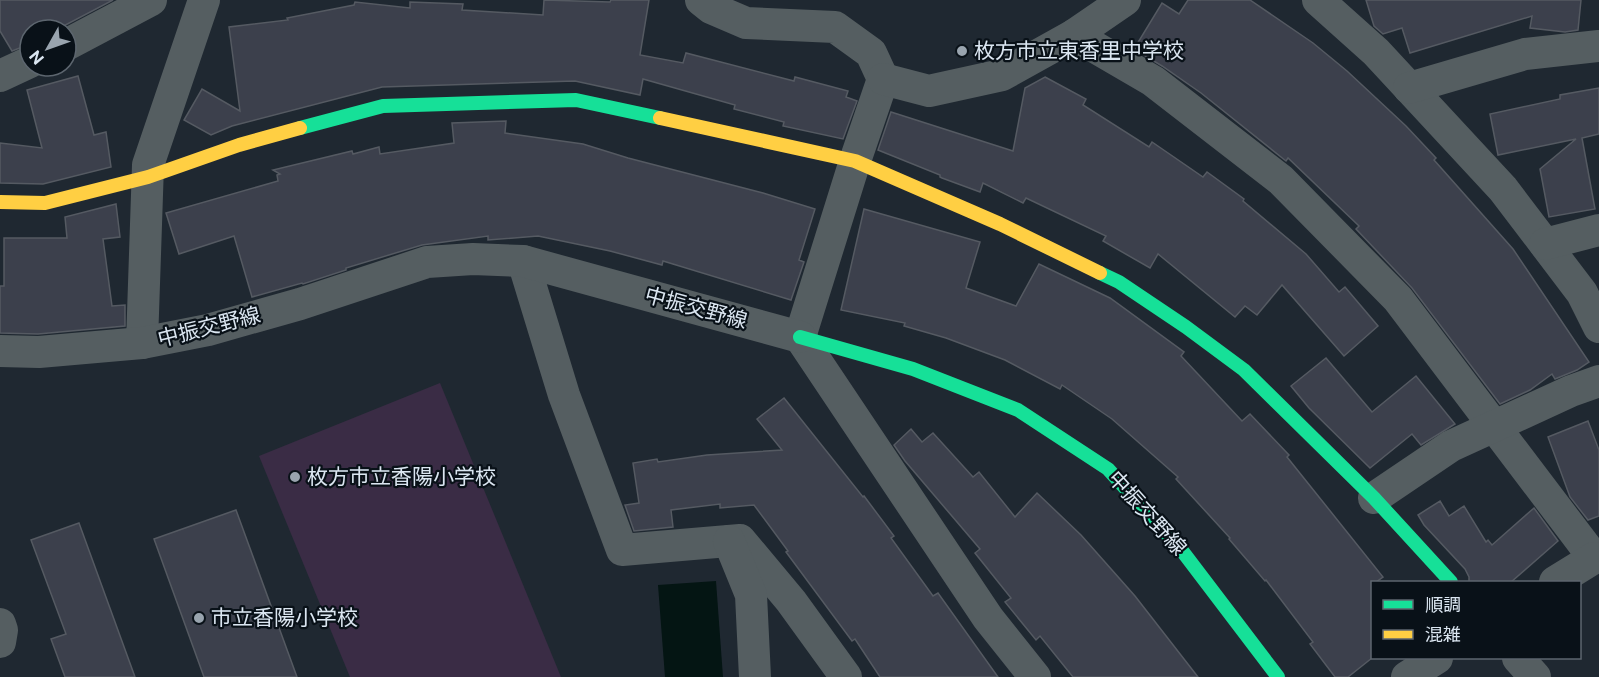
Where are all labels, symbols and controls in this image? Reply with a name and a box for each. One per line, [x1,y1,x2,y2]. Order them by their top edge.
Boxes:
north arrow [18,18,78,78]
place label: 枚方市立東香里中学校 [974,38,1184,63]
marker: 枚方市立東香里中学校 [955,44,969,58]
text: N [26,46,48,68]
street label: 中振交野線 [642,282,750,333]
street label: 中振交野線 [155,302,263,351]
place label: 枚方市立香陽小学校 [307,464,496,489]
street label: 中振交野線 [1103,465,1192,560]
marker: 枚方市立香陽小学校 [288,470,302,484]
legend [1371,581,1581,659]
text: 順調 [1425,594,1461,615]
place label: 市立香陽小学校 [211,605,358,630]
marker: 市立香陽小学校 [192,611,206,625]
text: 混雑 [1425,624,1461,645]

